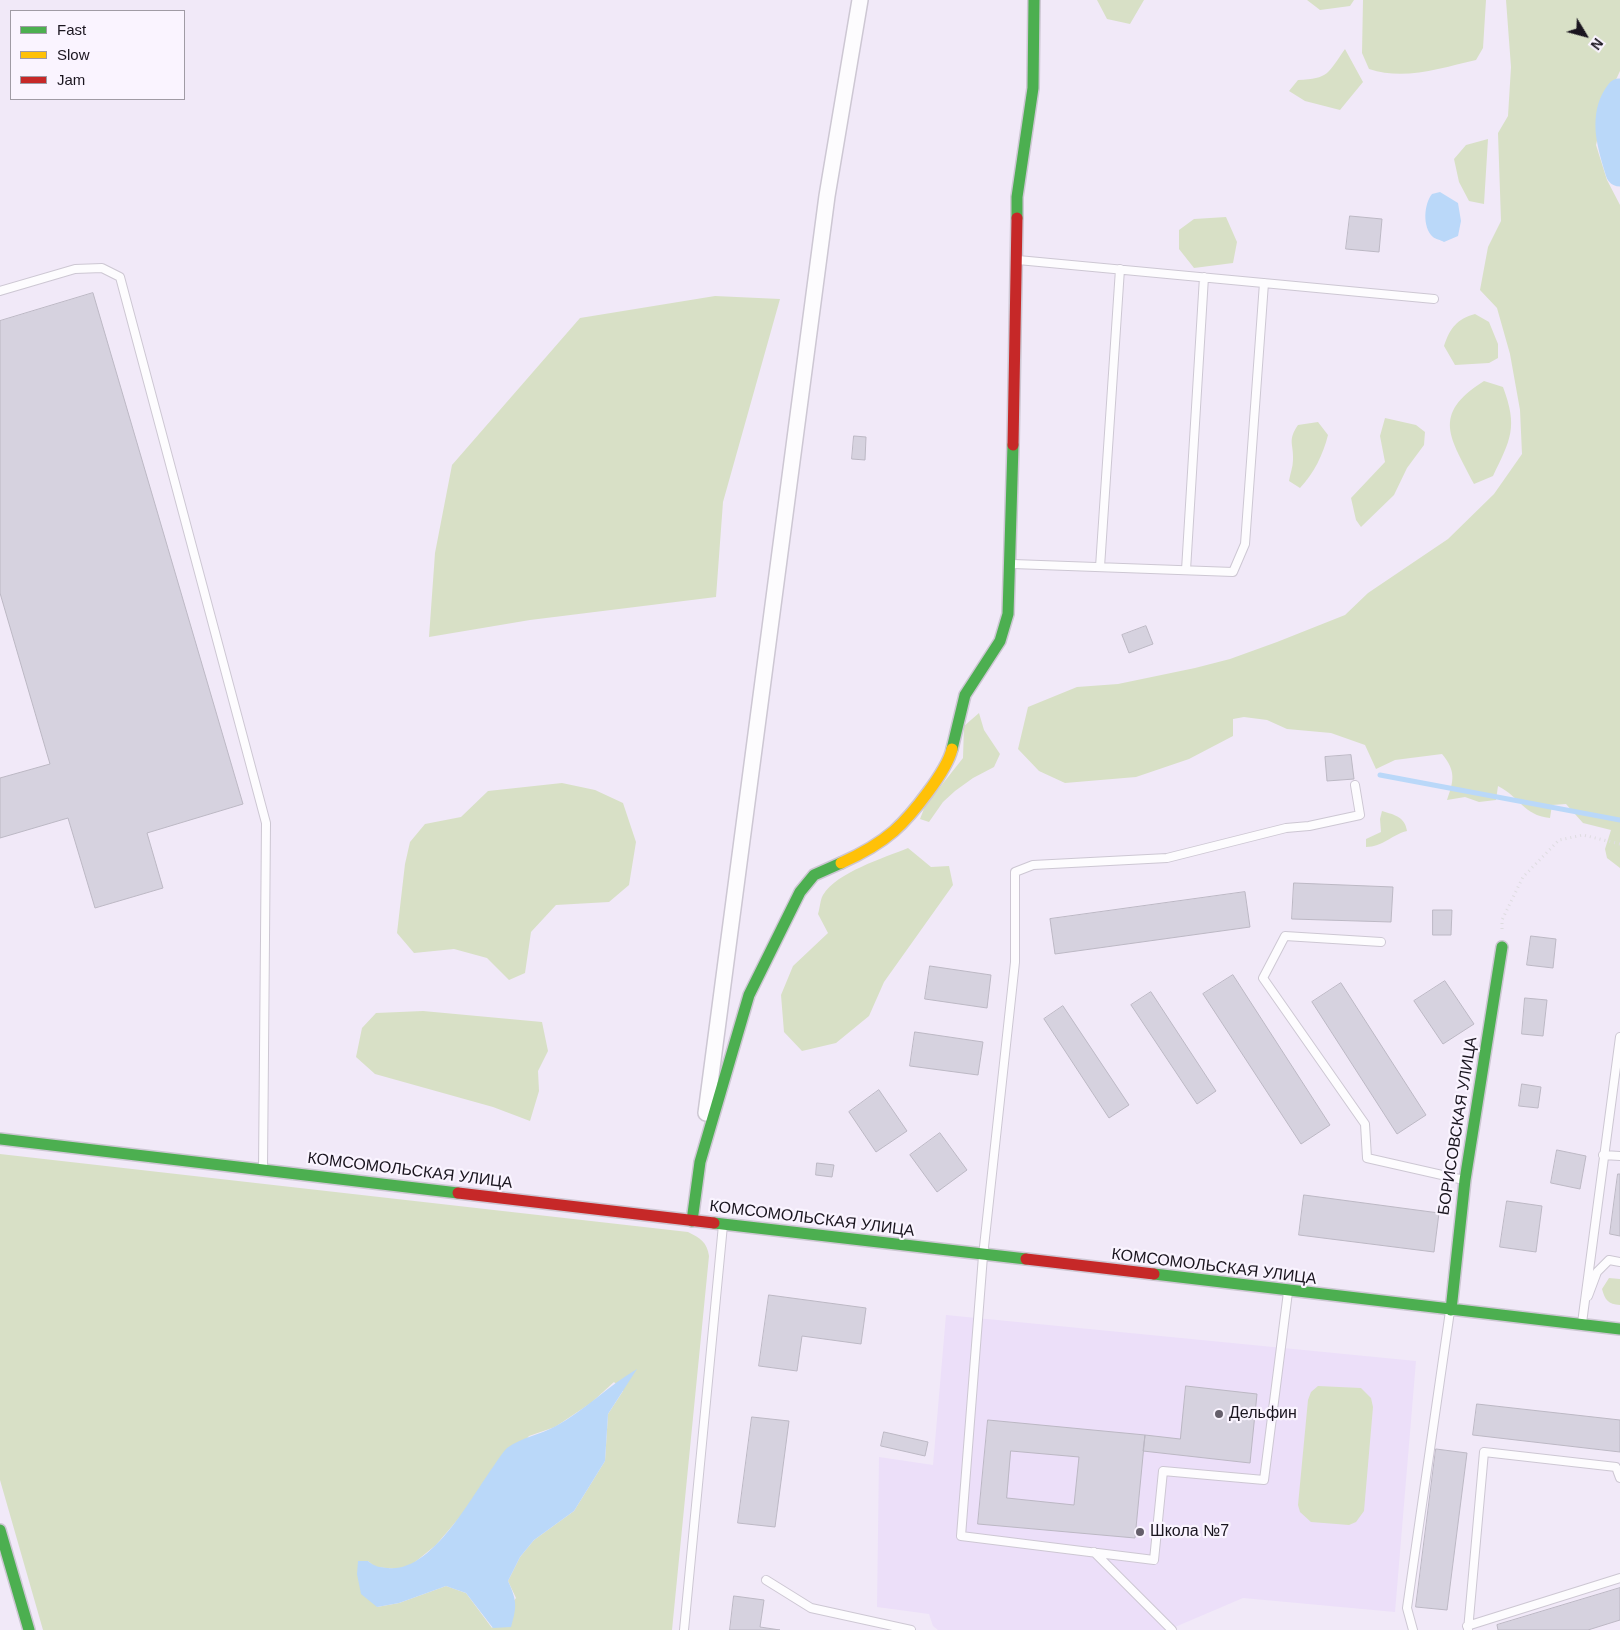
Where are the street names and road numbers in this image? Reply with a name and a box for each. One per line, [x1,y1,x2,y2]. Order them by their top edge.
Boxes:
street label: БОРИСОВСКАЯ УЛИЦА [1434,1035,1482,1217]
street label: КОМСОМОЛЬСКАЯ УЛИЦА [306,1149,514,1193]
street label: КОМСОМОЛЬСКАЯ УЛИЦА [708,1197,916,1241]
street label: КОМСОМОЛЬСКАЯ УЛИЦА [1110,1245,1318,1289]

